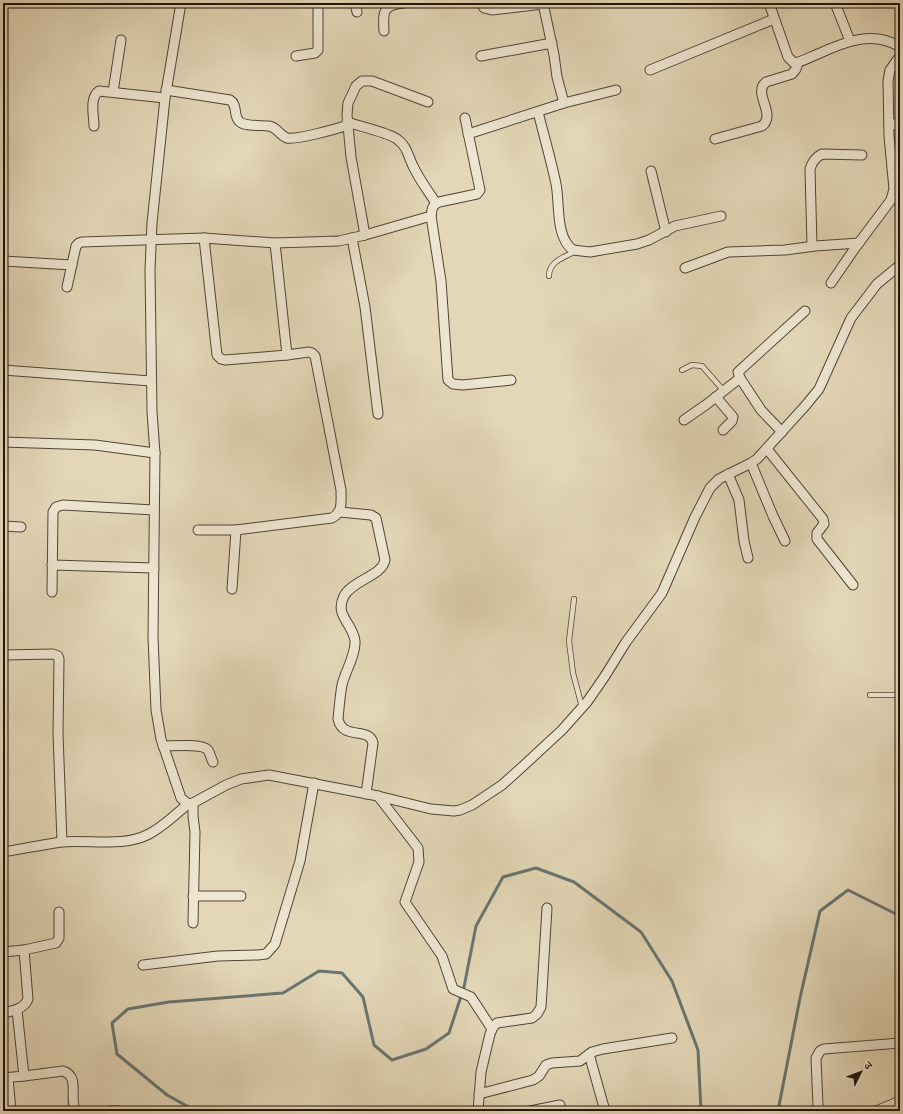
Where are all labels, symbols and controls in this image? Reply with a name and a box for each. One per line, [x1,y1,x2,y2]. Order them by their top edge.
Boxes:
north arrow [841,1052,881,1092]
text: उ [859,1058,876,1074]

